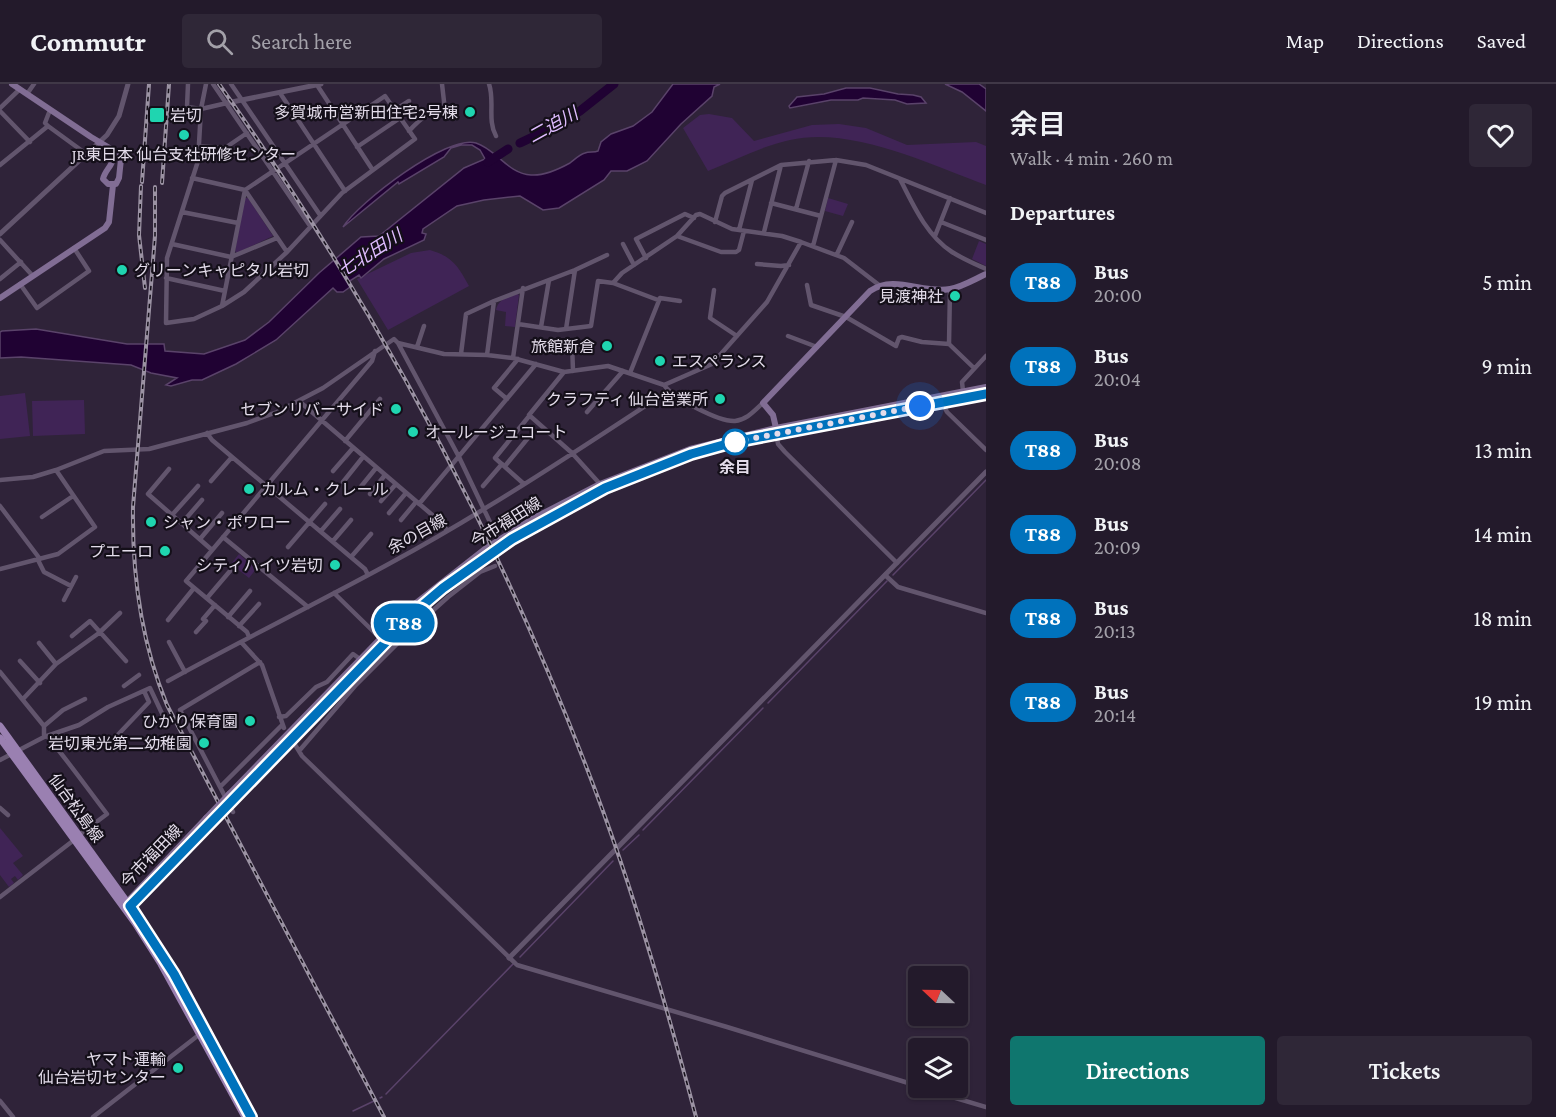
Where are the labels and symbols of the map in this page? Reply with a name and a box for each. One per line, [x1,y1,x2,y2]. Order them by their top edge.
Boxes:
water label: 二迫川 [525,102,583,147]
place label: 多賀城市営新田住宅2号棟 [274,104,458,121]
marker: 多賀城市営新田住宅2号棟 [463,105,477,119]
marker: 岩切 [148,106,166,124]
place label: 岩切 [170,107,202,124]
marker: JR東日本 仙台支社研修センター [177,128,191,142]
place label: JR東日本 仙台支社研修センター [70,146,296,164]
water label: 七北田川 [334,224,408,281]
place label: グリーンキャピタル岩切 [134,262,309,279]
marker: グリーンキャピタル岩切 [115,263,129,277]
place label: 見渡神社 [879,288,943,305]
marker: 見渡神社 [948,289,962,303]
place label: 旅館新倉 [531,338,595,355]
marker: 旅館新倉 [600,339,614,353]
place label: エスペランス [672,353,767,370]
marker: エスペランス [653,354,667,368]
place label: クラフティ 仙台営業所 [546,391,708,408]
your location [905,391,935,421]
marker: クラフティ 仙台営業所 [713,392,727,406]
place label: セブンリバーサイド [240,401,384,418]
marker: セブンリバーサイド [389,402,403,416]
place label: オールージュコート [425,424,568,441]
marker: オールージュコート [406,425,420,439]
marker: 余目 [722,429,748,455]
place label: 余目 [719,459,751,476]
place label: カルム・クレール [261,481,389,498]
marker: カルム・クレール [242,482,256,496]
street label: 今市福田線 [468,494,544,550]
street label: 余の目線 [385,511,449,557]
place label: シャン・ポワロー [163,514,291,531]
marker: シャン・ポワロー [144,515,158,529]
place label: プエーロ [89,543,153,560]
marker: プエーロ [158,544,172,558]
place label: シティハイツ岩切 [196,557,323,574]
marker: シティハイツ岩切 [328,558,342,572]
line badge: T88 [370,604,438,642]
place label: ひかり保育園 [142,713,238,730]
marker: ひかり保育園 [243,714,257,728]
place label: 岩切東光第二幼稚園 [48,735,192,752]
marker: 岩切東光第二幼稚園 [197,736,211,750]
street label: 仙台松島線 [46,771,106,845]
street label: 今市福田線 [117,821,185,891]
north arrow [908,966,968,1026]
place label: ヤマト運輸 仙台岩切センター [38,1051,166,1086]
marker: ヤマト運輸 仙台岩切センター [171,1061,185,1075]

